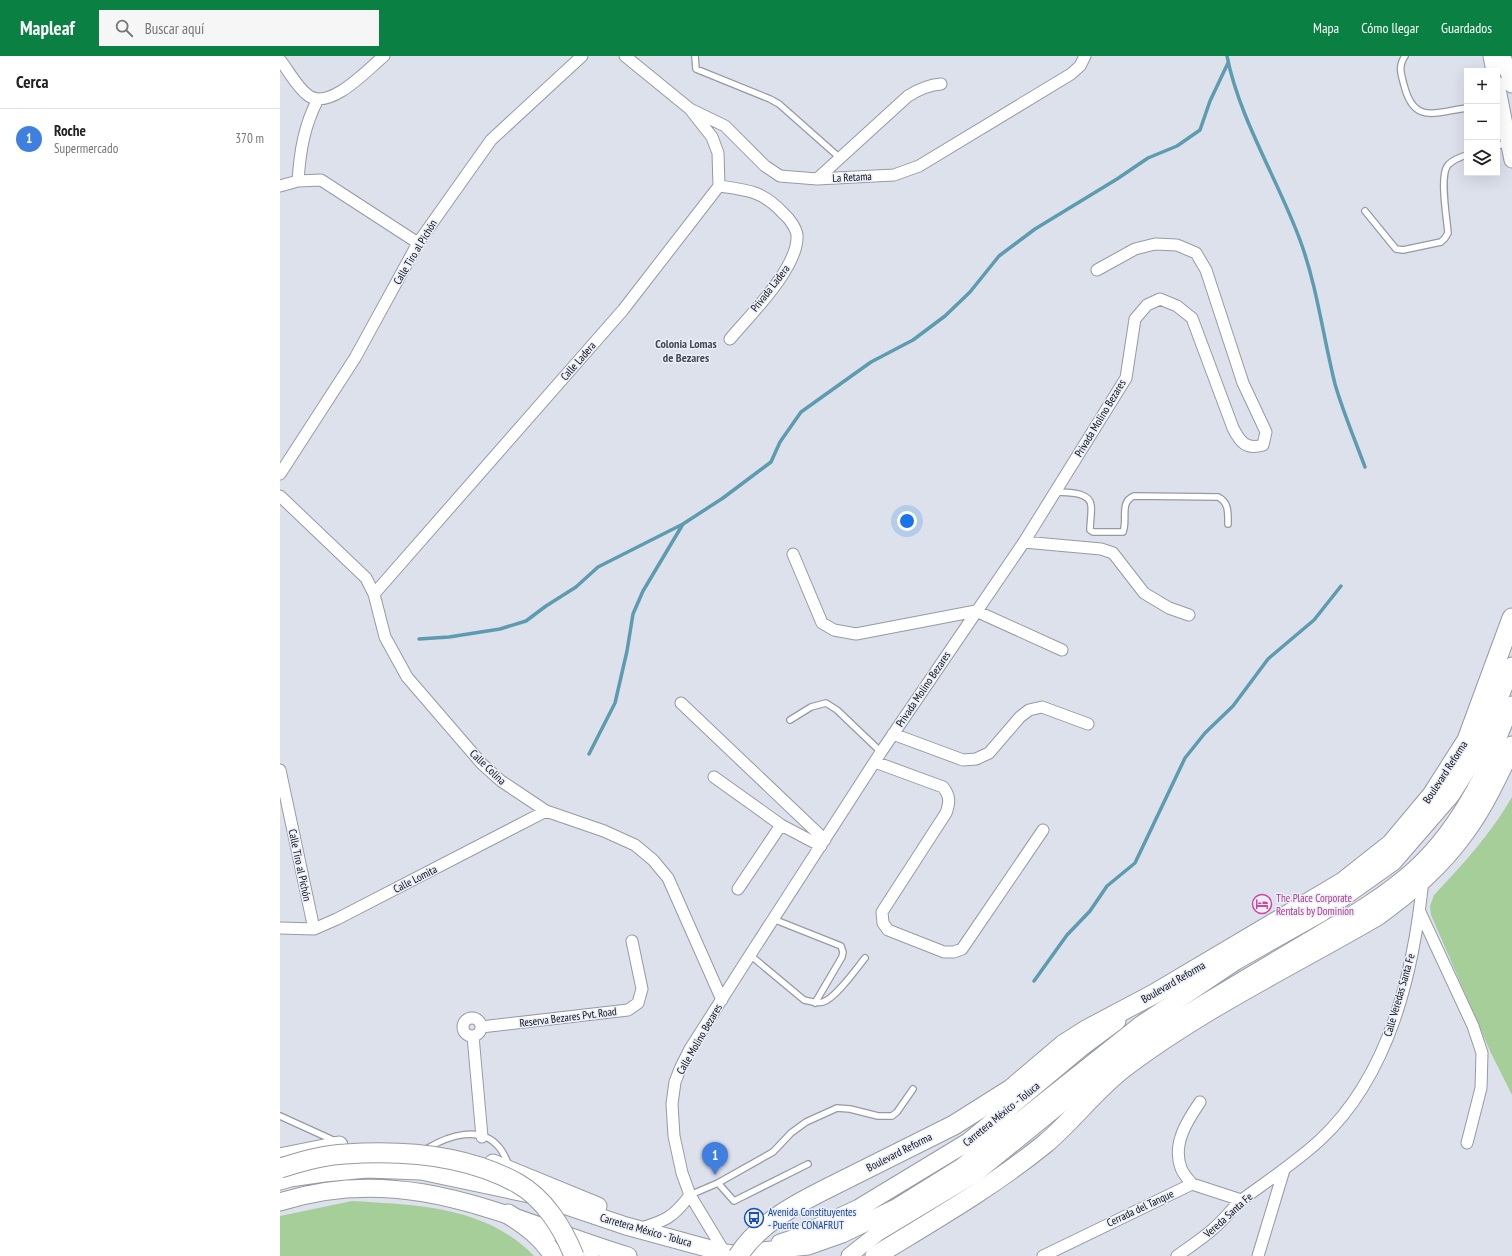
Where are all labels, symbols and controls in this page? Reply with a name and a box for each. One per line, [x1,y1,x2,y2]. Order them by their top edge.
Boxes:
search box [99,10,379,46]
text: Mapleaf [20,16,75,40]
icon: search [113,17,135,39]
text: Buscar aquí [145,19,204,38]
text: Mapa [1313,19,1339,37]
text: Cómo llegar [1361,19,1419,37]
text: Guardados [1441,19,1492,37]
map controls [1464,68,1500,176]
button: + [1464,68,1500,104]
text: Cerca [16,71,49,93]
button: − [1464,104,1500,140]
text: Roche [54,121,86,140]
text: 1 [26,130,32,147]
text: 370 m [235,130,264,147]
text: Supermercado [54,140,118,157]
button: layers [1464,140,1500,176]
street label: La Retama [832,169,872,185]
street label: Calle Tiro al Pichón [390,217,440,287]
street label: Privada Ladera [747,262,793,314]
district label: Colonia Lomas de Bezares [655,336,717,365]
street label: Calle Ladera [557,339,599,383]
street label: Privada Molino Bezares [1071,376,1129,459]
your location [897,511,917,531]
street label: Privada Molino Bezares [893,648,954,729]
street label: Boulevard Reforma [1420,738,1470,806]
street label: Calle Colina [467,746,509,788]
street label: Calle Tiro al Pichón [286,828,315,903]
street label: Calle Lomita [391,862,439,896]
place label: The Place Corporate Rentals by Dominion [1276,891,1354,918]
hotel icon: The Place Corporate Rentals by Dominion [1251,893,1273,915]
street label: Calle Veredas Santa Fe [1380,951,1418,1038]
street label: Boulevard Reforma [1138,958,1208,1006]
street label: Calle Molino Bezares [673,1001,725,1077]
street label: Reserva Bezares Pvt. Road [519,1004,618,1030]
street label: Carretera México - Toluca [960,1079,1042,1149]
street label: Boulevard Reforma [864,1129,934,1175]
pin: 1 [702,1142,728,1175]
street label: Cerrada del Tanque [1104,1186,1176,1230]
street label: Vereda Santa Fe [1200,1189,1256,1241]
place label: Avenida Constituyentes - Puente CONAFRUT [768,1205,857,1232]
bus stop icon: Avenida Constituyentes - Puente CONAFRUT [743,1207,765,1229]
street label: Carretera México - Toluca [599,1210,693,1250]

